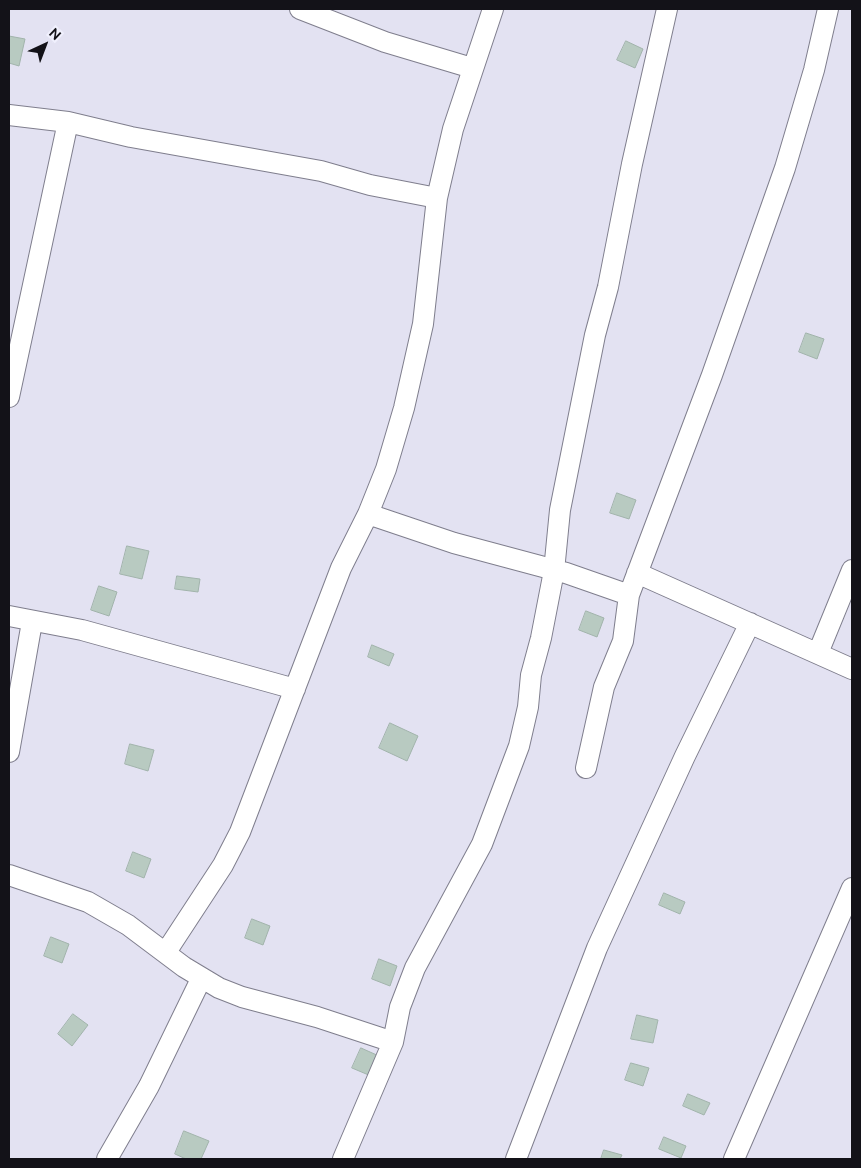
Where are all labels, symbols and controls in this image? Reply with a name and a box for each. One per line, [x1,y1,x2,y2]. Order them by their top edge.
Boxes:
north arrow [20,20,70,70]
text: N [46,25,65,43]

